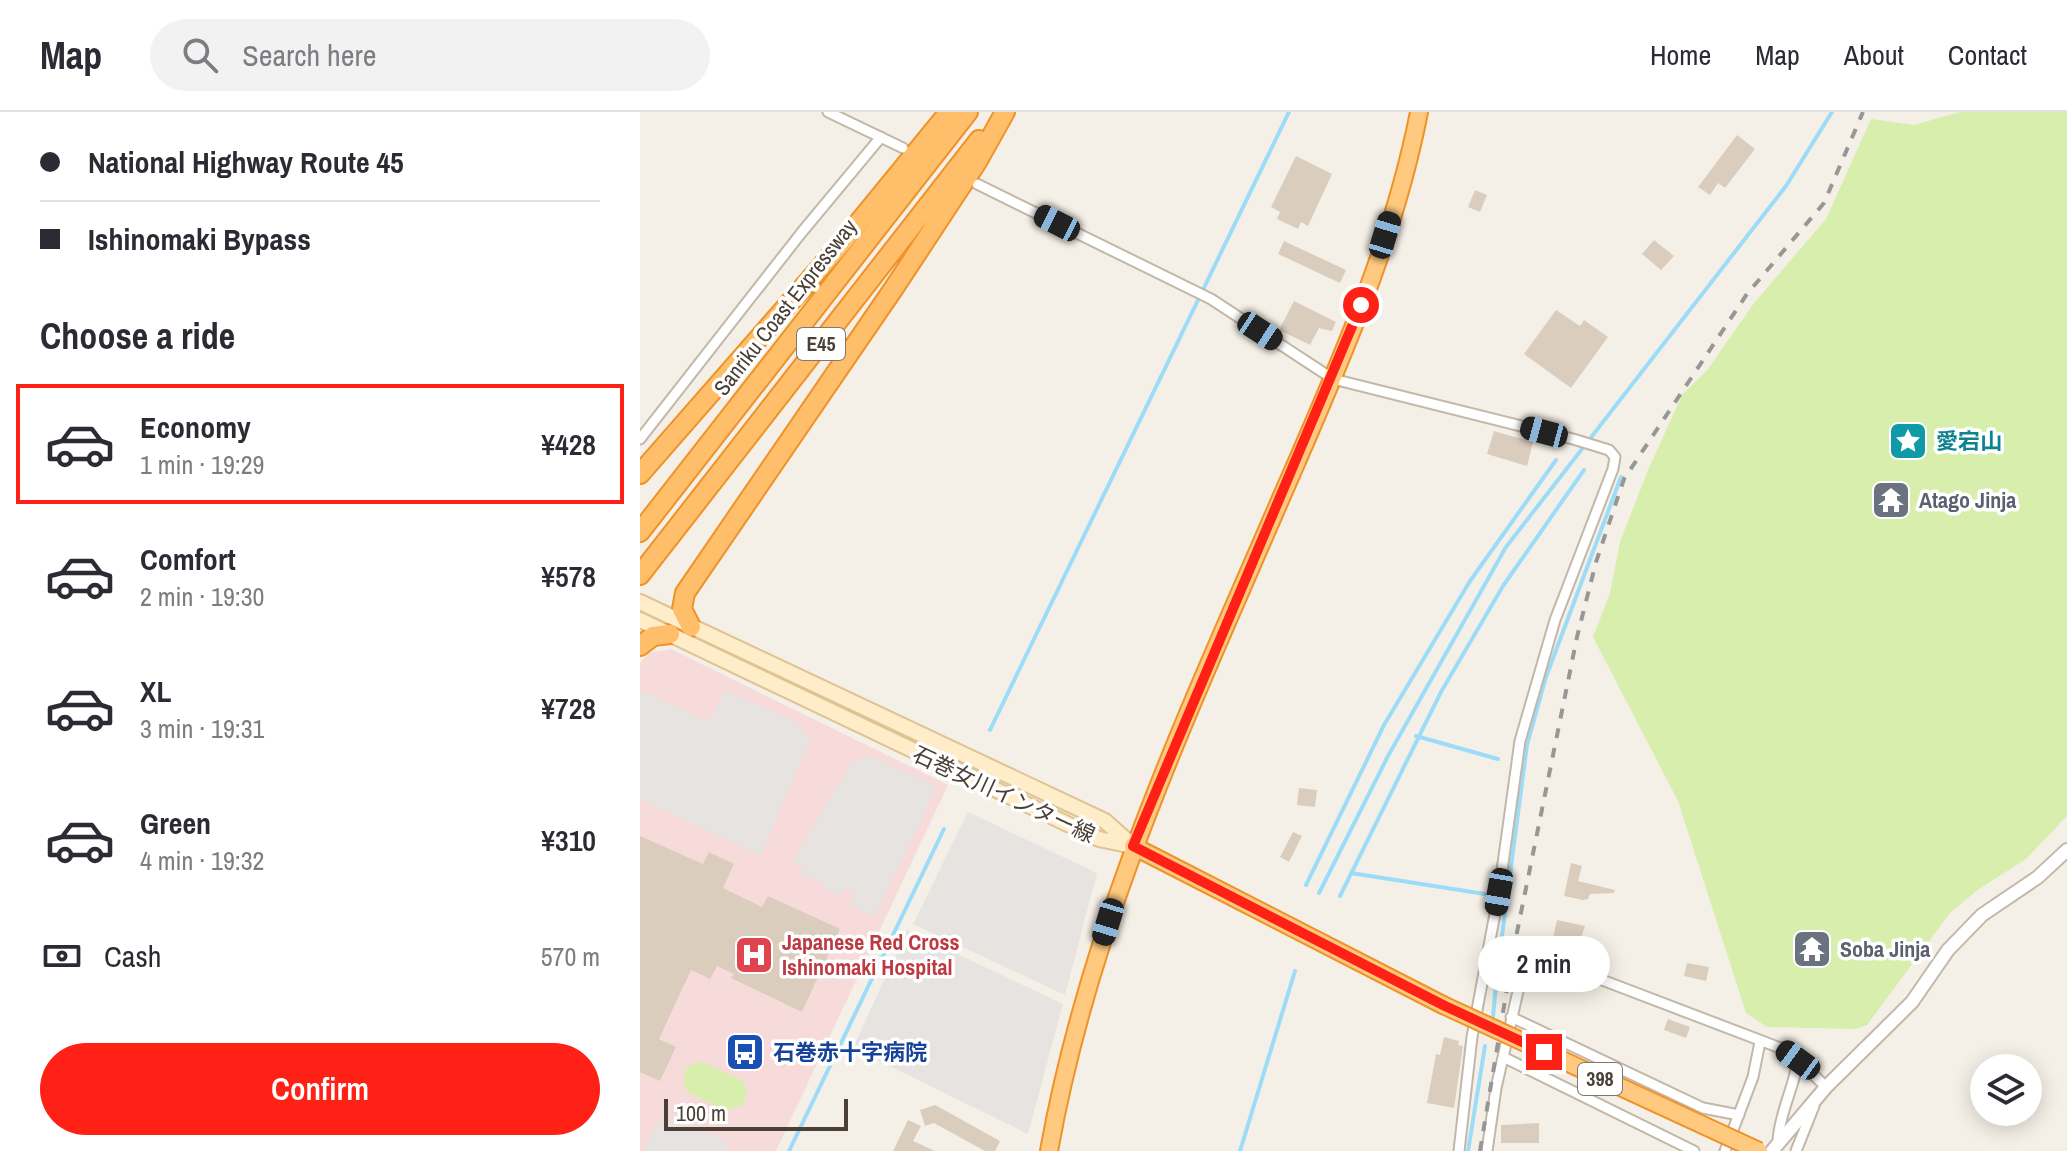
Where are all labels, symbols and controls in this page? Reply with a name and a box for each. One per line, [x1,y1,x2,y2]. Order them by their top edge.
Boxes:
search box [150,19,710,91]
text: Map [40,30,102,81]
icon: search [178,33,222,77]
text: Search here [242,35,376,75]
text: Home [1650,36,1711,74]
text: Map [1755,36,1800,74]
text: About [1844,36,1904,74]
text: Contact [1948,36,2027,74]
text: National Highway Route 45 [88,142,404,182]
car [1030,201,1084,245]
car [1367,209,1403,261]
street label: Sanriku Coast Expressway [707,212,863,402]
text: Ishinomaki Bypass [88,219,311,259]
route start [1343,287,1379,323]
car [1233,308,1287,354]
text: Choose a ride [40,312,235,360]
road number: E45 [797,328,845,360]
text: Economy [140,407,251,447]
icon: car [44,408,116,480]
car [1518,414,1570,450]
place icon: 愛宕山 [1887,420,1929,462]
text: ¥428 [541,424,596,464]
place label: 愛宕山 [1936,426,2002,456]
text: 1 min · 19:29 [140,447,264,482]
temple icon: Atago Jinja [1870,479,1912,521]
place label: Atago Jinja [1919,485,2016,515]
text: Comfort [140,539,236,579]
icon: car [44,540,116,612]
text: ¥578 [541,556,596,596]
text: 2 min · 19:30 [140,579,264,614]
text: XL [140,671,171,711]
icon: car [44,672,116,744]
text: ¥728 [541,688,596,728]
text: 3 min · 19:31 [140,711,264,746]
street label: 石巻女川インター線 [908,739,1100,849]
text: Green [140,803,211,843]
icon: car [44,804,116,876]
text: ¥310 [541,820,596,860]
text: 4 min · 19:32 [140,843,264,878]
car [1483,866,1515,918]
car [1090,896,1126,948]
place label: Japanese Red Cross Ishinomaki Hospital [782,927,959,982]
temple icon: Soba Jinja [1791,928,1833,970]
icon: cash [40,934,84,978]
hospital icon: Japanese Red Cross Ishinomaki Hospital [733,934,775,976]
place label: Soba Jinja [1840,934,1930,964]
text: Cash [104,936,161,976]
callout: 2 min [1478,936,1610,992]
text: 570 m [541,939,600,974]
text: 2 min [1517,946,1571,981]
bus stop icon: 石巻赤十字病院 [724,1031,766,1073]
route end [1526,1034,1562,1070]
car [1772,1036,1824,1084]
place label: 石巻赤十字病院 [773,1037,927,1067]
button: Confirm [40,1043,600,1135]
map controls [1970,1054,2042,1126]
button: layers [1970,1054,2042,1126]
road number: 398 [1578,1063,1622,1095]
scale bar [664,1095,848,1131]
text: 100 m [676,1098,726,1128]

